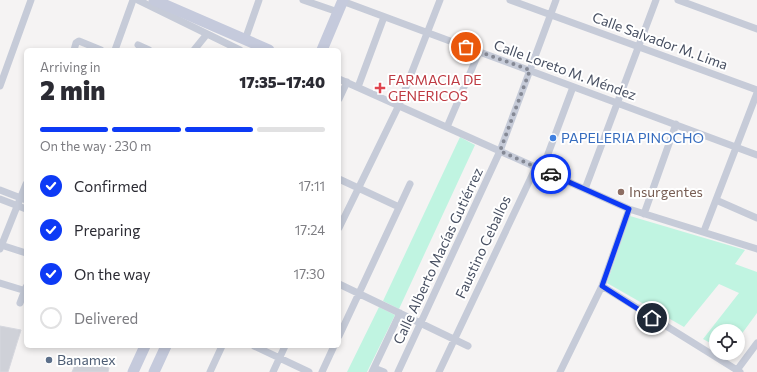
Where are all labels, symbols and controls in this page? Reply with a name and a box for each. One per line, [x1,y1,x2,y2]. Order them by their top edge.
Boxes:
street label: Calle Salvador M. Lima [590,8,730,73]
pin [449,30,483,64]
icon: bag [455,36,477,58]
street label: Calle Loreto M. Méndez [492,36,639,103]
text: Arriving in [40,59,100,75]
place label: FARMACIA DE GENERICOS [388,71,482,104]
text: 17:35–17:40 [239,73,325,91]
text: 2 min [40,74,105,105]
marker: FARMACIA DE GENERICOS [375,83,385,93]
place label: PAPELERIA PINOCHO [561,129,704,146]
marker: PAPELERIA PINOCHO [548,133,558,143]
text: On the way · 230 m [40,138,151,154]
courier [531,154,571,194]
icon: car [540,163,562,185]
street label: Calle Alberto Macías Gutiérrez [389,165,486,347]
icon: check [40,175,62,197]
text: Confirmed [74,177,147,195]
text: 17:11 [298,178,325,194]
place label: Insurgentes [629,183,703,200]
marker: Insurgentes [616,187,626,197]
street label: Faustino Ceballos [451,192,514,301]
icon: check [40,219,62,241]
text: Preparing [74,221,140,239]
text: 17:24 [295,222,325,238]
icon: check [40,263,62,285]
text: On the way [74,265,151,283]
text: 17:30 [294,266,325,282]
pin [635,301,669,335]
icon: home [641,307,663,329]
text: Delivered [74,309,138,327]
map controls [709,324,745,360]
button: locate [709,324,745,360]
place label: Banamex [57,351,116,368]
marker: Banamex [44,355,54,365]

